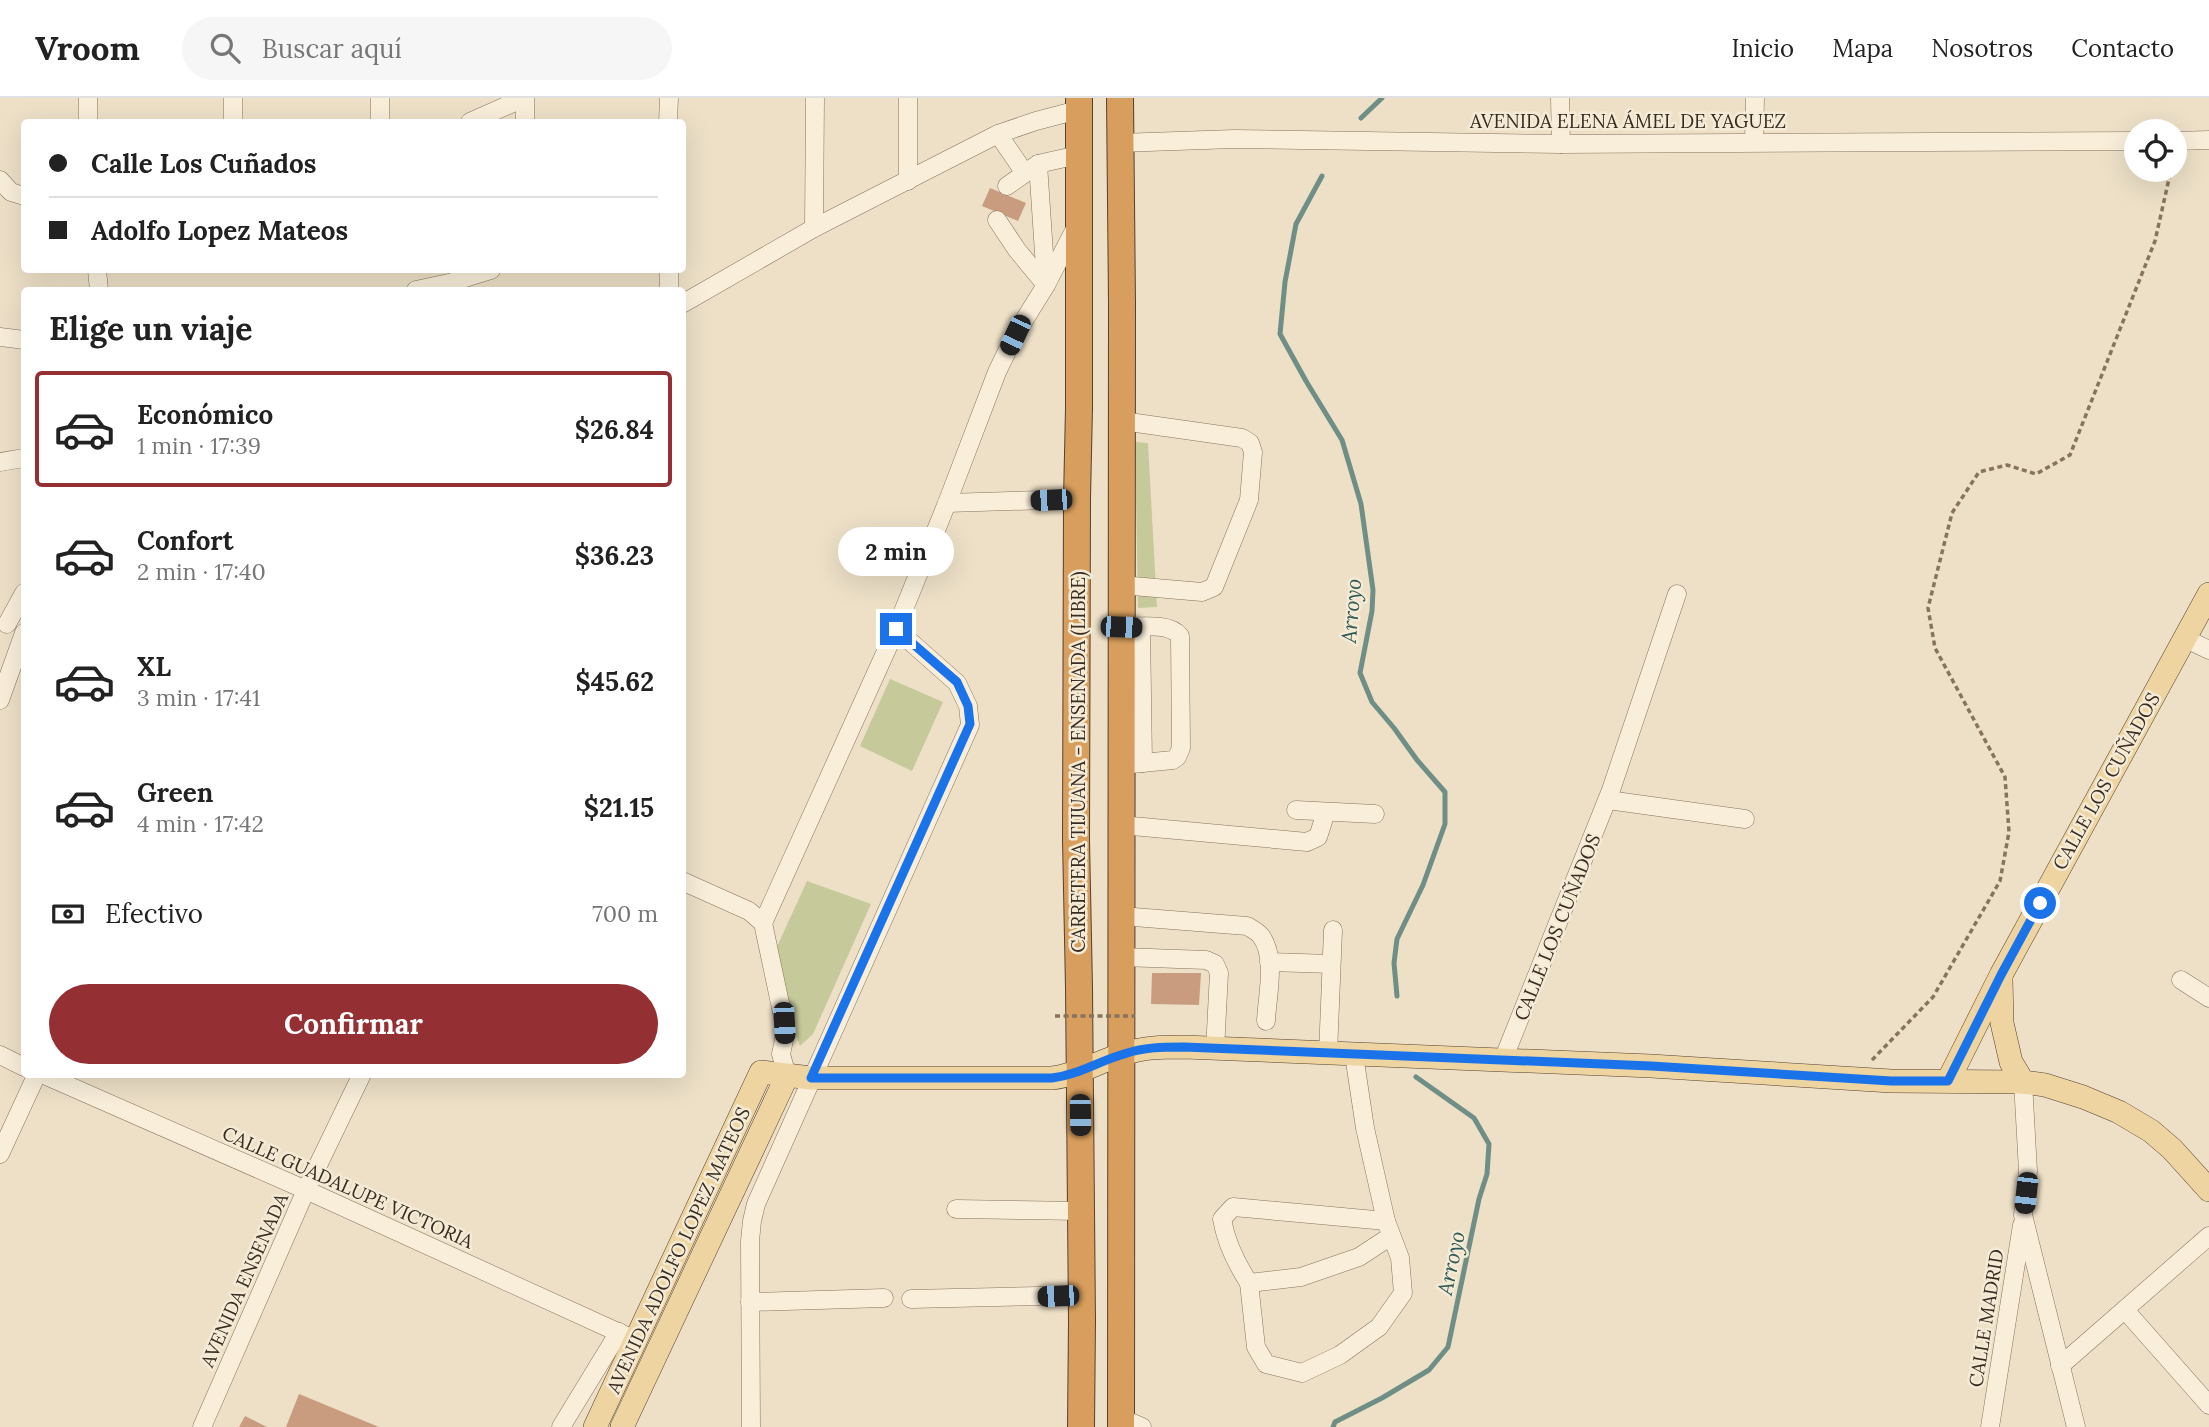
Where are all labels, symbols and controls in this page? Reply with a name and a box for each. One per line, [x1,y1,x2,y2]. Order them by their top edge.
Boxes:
search box [182,17,672,80]
text: Vroom [35,27,140,69]
icon: search [206,29,244,67]
text: Buscar aquí [262,32,402,65]
text: Inicio [1731,33,1794,64]
text: Mapa [1832,33,1893,64]
text: Nosotros [1931,33,2033,64]
text: Contacto [2071,33,2174,64]
street label: AVENIDA ELENA ÁMEL DE YAGUEZ [1469,109,1786,133]
map controls [2124,119,2187,182]
button: locate [2124,119,2187,182]
text: Calle Los Cuñados [91,147,316,180]
text: Adolfo Lopez Mateos [91,214,348,247]
text: Elige un viaje [49,308,253,349]
car [997,312,1034,358]
icon: car [53,398,116,461]
text: Económico [137,398,273,431]
text: $26.84 [575,413,654,446]
text: 1 min · 17:39 [137,431,261,460]
car [1030,489,1073,511]
icon: car [53,524,116,587]
text: Confort [137,524,234,557]
callout: 2 min [838,528,954,576]
text: 2 min [865,537,927,566]
text: $36.23 [575,539,654,572]
text: 2 min · 17:40 [137,557,266,586]
street label: CARRETERA TIJUANA - ENSENADA (LIBRE) [1066,571,1091,953]
water label: Arroyo [1335,578,1367,645]
route end [880,613,912,645]
car [1100,616,1143,638]
icon: car [53,650,116,713]
text: XL [137,650,171,683]
text: $45.62 [576,665,654,698]
text: 3 min · 17:41 [137,683,260,712]
street label: CALLE LOS CUÑADOS [2047,688,2165,874]
icon: car [53,776,116,839]
text: Green [137,776,213,809]
text: $21.15 [584,791,654,824]
text: 4 min · 17:42 [137,809,264,838]
street label: CALLE LOS CUÑADOS [1509,830,1605,1024]
route start [2024,887,2056,919]
icon: cash [49,895,87,933]
text: Efectivo [105,897,203,930]
text: 700 m [592,899,658,928]
button: Confirmar [49,984,658,1064]
car [773,1001,796,1045]
car [1070,1094,1091,1136]
street label: AVENIDA ADOLFO LOPEZ MATEOS [600,1103,755,1398]
street label: CALLE GUADALUPE VICTORIA [219,1121,478,1254]
car [2014,1171,2039,1215]
street label: AVENIDA ENSENADA [194,1188,294,1372]
water label: Arroyo [1431,1229,1471,1298]
street label: CALLE MADRID [1963,1247,2009,1389]
car [1037,1285,1080,1307]

